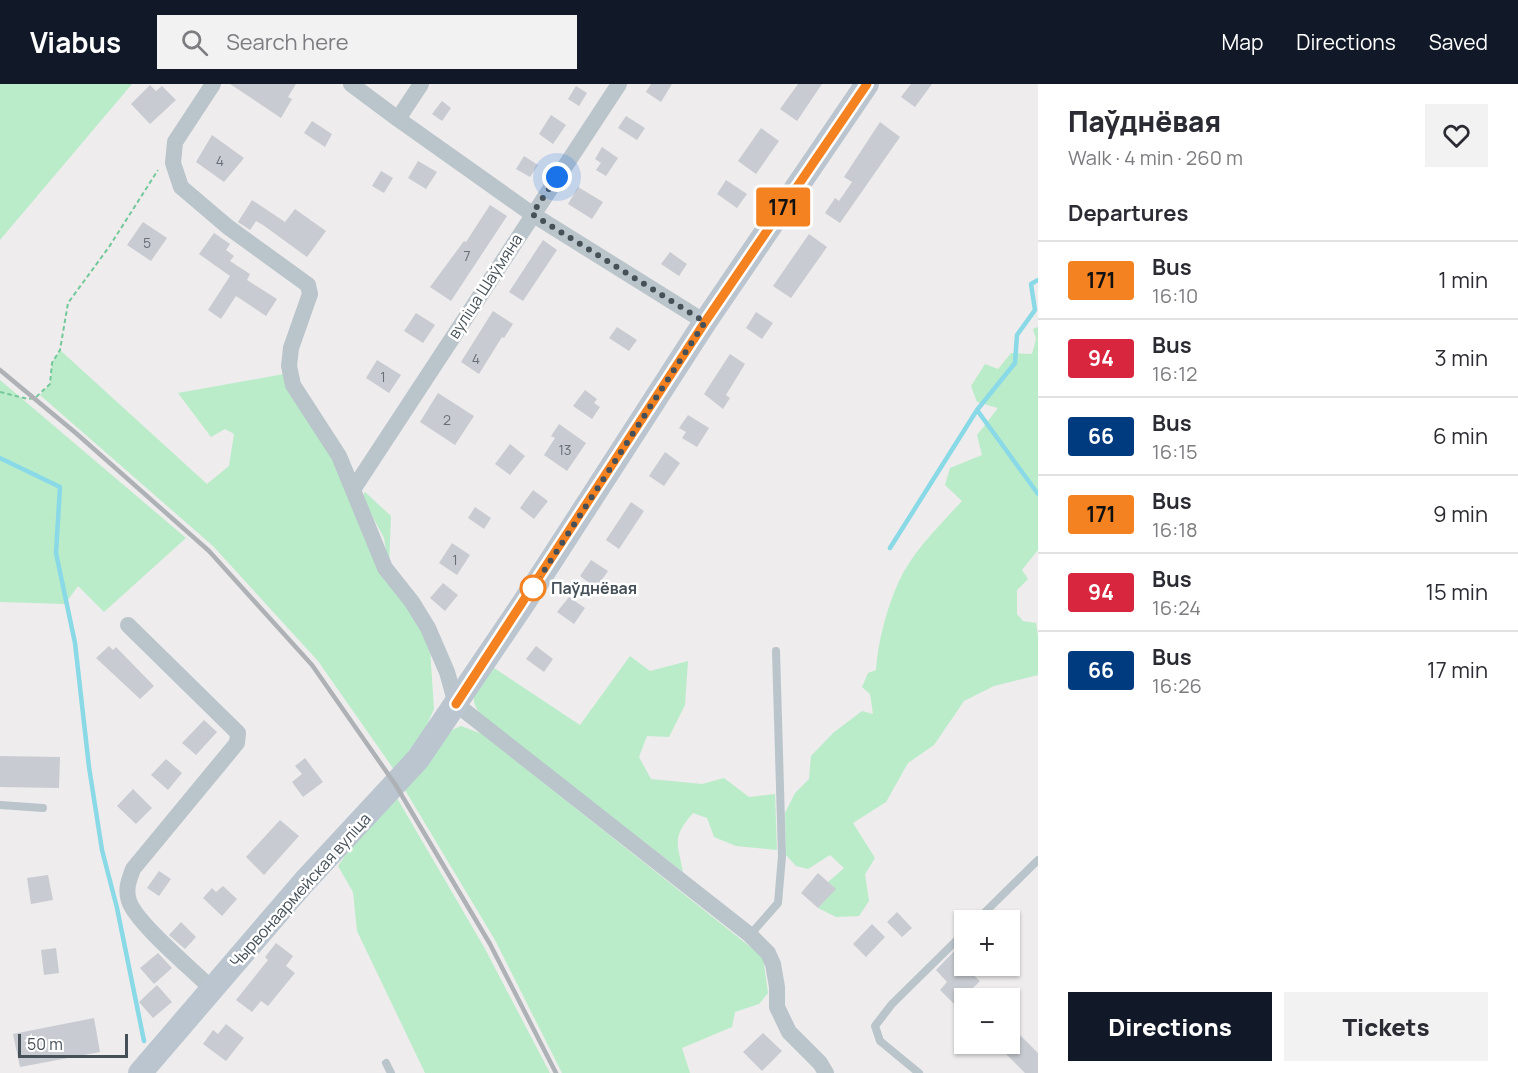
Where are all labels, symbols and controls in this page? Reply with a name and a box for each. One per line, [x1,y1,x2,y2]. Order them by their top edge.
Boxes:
search box [157,15,577,69]
text: Viabus [30,23,121,61]
icon: search [178,26,211,59]
text: Search here [226,27,349,57]
text: Map [1222,28,1263,56]
text: Directions [1296,28,1396,56]
text: Saved [1429,28,1488,56]
text: Паўднёвая [1068,102,1221,140]
button: heart [1425,104,1488,167]
text: Walk · 4 min · 260 m [1068,144,1243,171]
house number: 4 [216,151,224,170]
your location [542,162,572,192]
line badge: 171 [748,188,818,226]
text: 171 [768,193,798,221]
text: Departures [1068,198,1188,228]
street label: вуліца Шаўмяна [443,229,527,343]
house number: 5 [143,233,151,252]
house number: 7 [463,246,471,265]
text: Bus [1152,252,1192,282]
text: 1 min [1438,265,1488,295]
text: 171 [1086,266,1116,294]
text: 16:10 [1152,282,1198,309]
text: Bus [1152,330,1192,360]
text: 3 min [1435,343,1488,373]
text: 94 [1088,344,1114,372]
house number: 4 [472,349,480,368]
text: 16:12 [1152,360,1197,387]
house number: 1 [380,367,386,386]
text: Bus [1152,408,1192,438]
house number: 2 [443,410,451,429]
text: 6 min [1433,421,1488,451]
text: 66 [1088,422,1114,450]
text: 16:15 [1152,438,1198,465]
house number: 13 [558,440,572,459]
text: Bus [1152,486,1192,516]
text: 9 min [1433,499,1488,529]
text: 171 [1086,500,1116,528]
text: 16:18 [1152,516,1198,543]
house number: 1 [452,550,458,569]
text: Bus [1152,564,1192,594]
marker: Паўднёвая [520,575,546,601]
place label: Паўднёвая [551,577,637,599]
text: 15 min [1425,577,1488,607]
text: 94 [1088,578,1114,606]
text: 16:24 [1152,594,1201,621]
text: Bus [1152,642,1192,672]
text: 17 min [1427,655,1488,685]
text: 66 [1088,656,1114,684]
text: 16:26 [1152,672,1202,699]
street label: Чырвонаармейская вуліца [225,808,375,972]
map controls [954,910,1020,1054]
button: + [954,910,1020,976]
button: − [954,988,1020,1054]
button: Directions [1068,992,1272,1061]
button: Tickets [1284,992,1488,1061]
scale bar [18,1031,128,1058]
text: 50 m [27,1033,63,1055]

